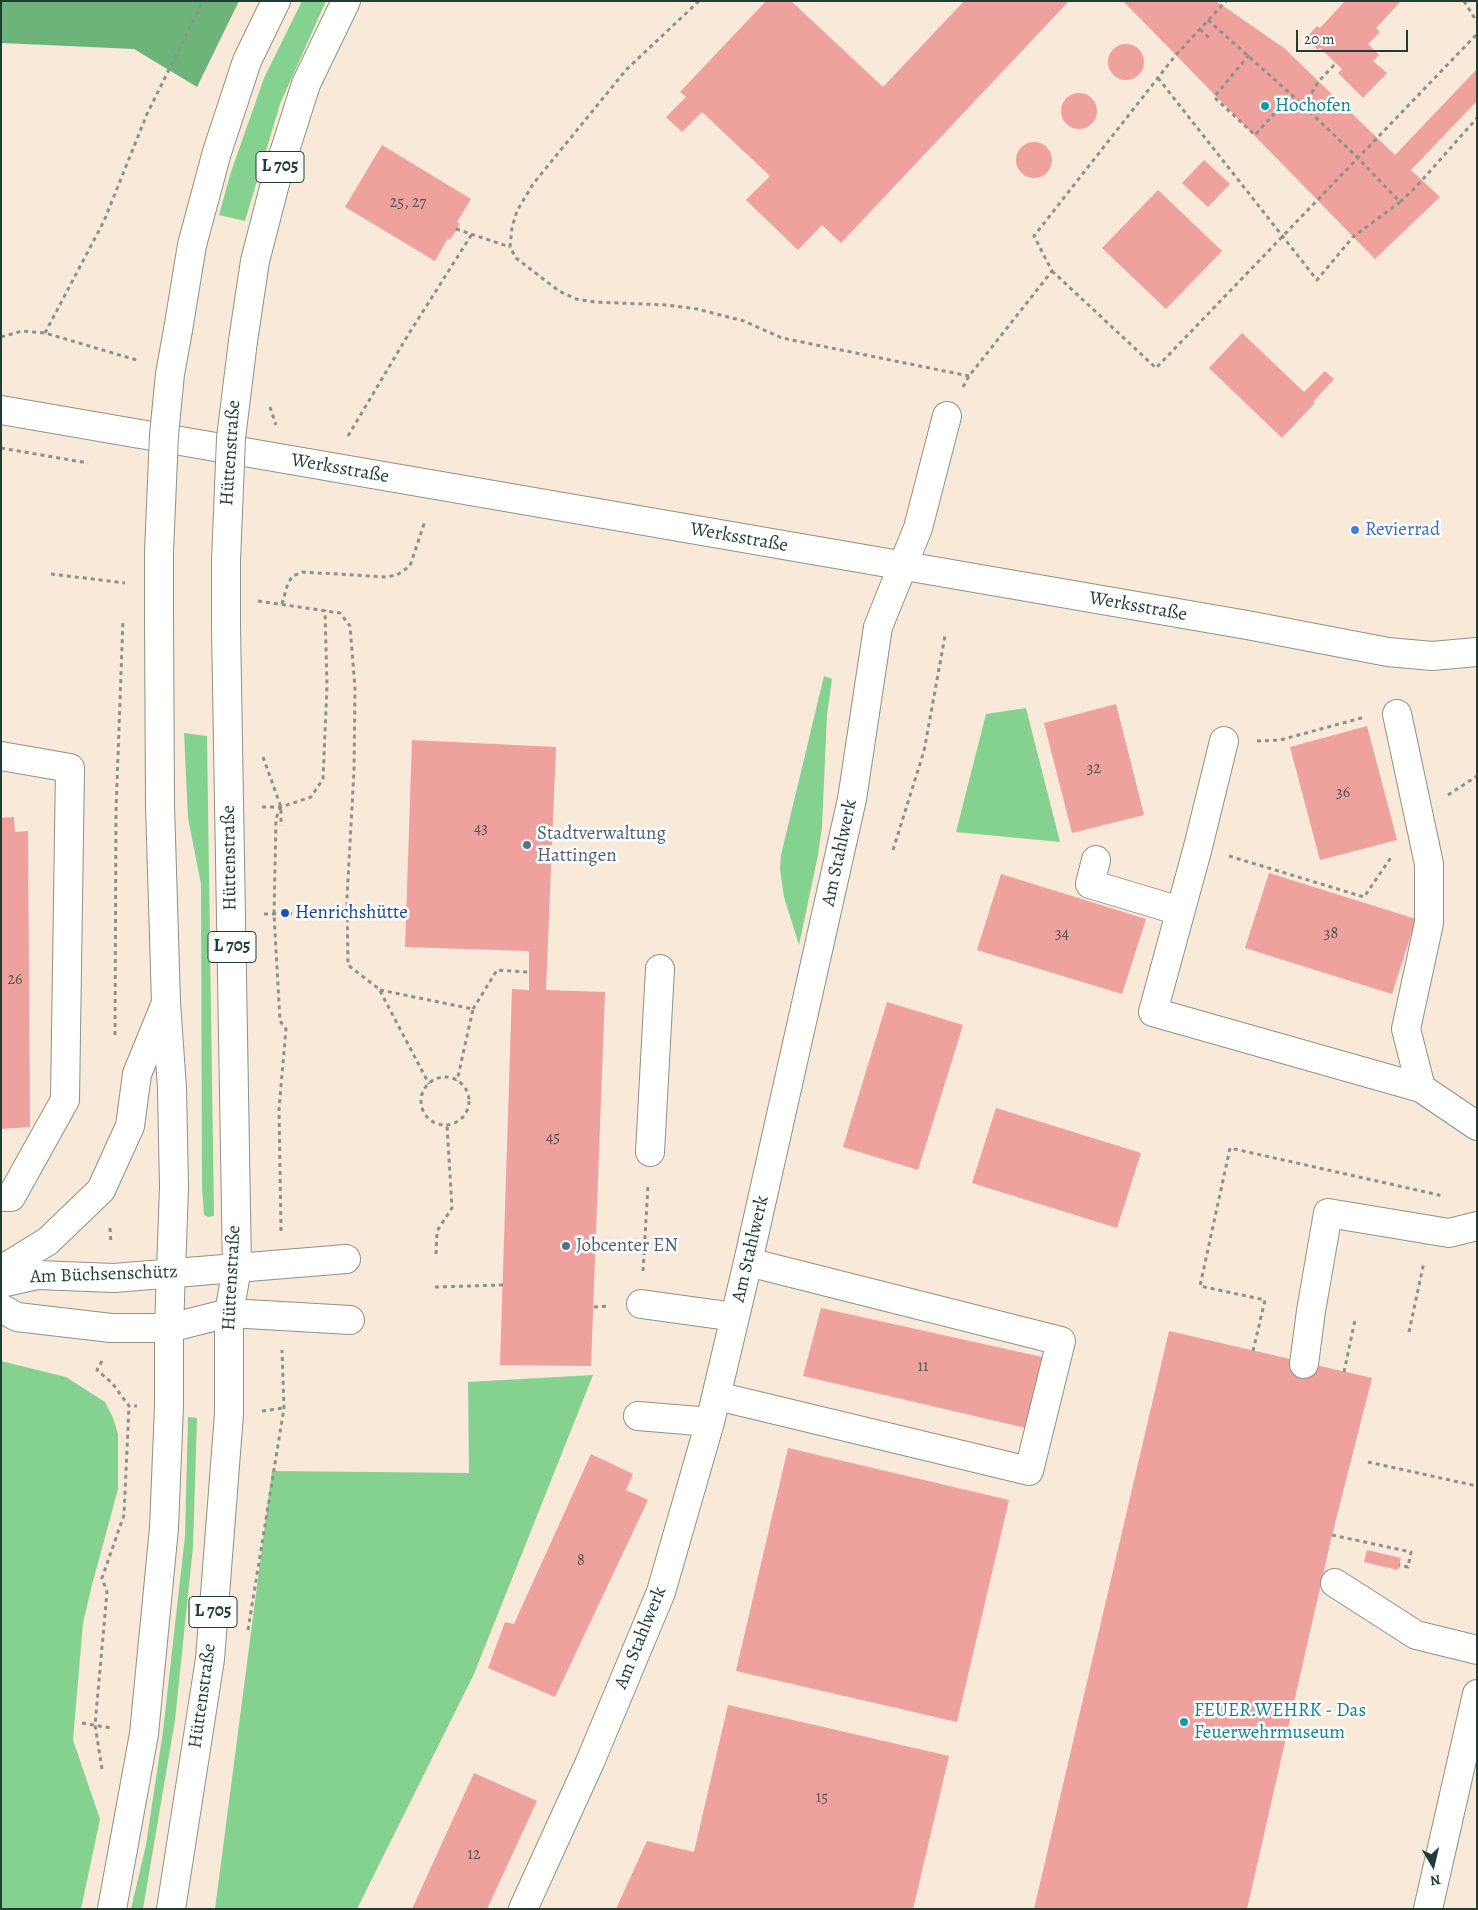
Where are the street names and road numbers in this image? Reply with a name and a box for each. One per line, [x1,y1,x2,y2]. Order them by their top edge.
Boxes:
road number: L 705 [256,152,304,182]
street label: Hüttenstraße [216,400,246,506]
street label: Werksstraße [289,449,391,489]
street label: Werksstraße [688,518,790,558]
street label: Werksstraße [1087,587,1189,627]
street label: Am Stahlwerk [818,798,862,908]
street label: Hüttenstraße [218,805,242,911]
road number: L 705 [208,932,256,962]
street label: Am Stahlwerk [728,1194,774,1304]
street label: Hüttenstraße [218,1225,246,1331]
street label: Am Büchsenschütz [30,1261,178,1289]
street label: Am Stahlwerk [610,1583,672,1693]
road number: L 705 [189,1596,237,1628]
street label: Hüttenstraße [184,1642,222,1750]

